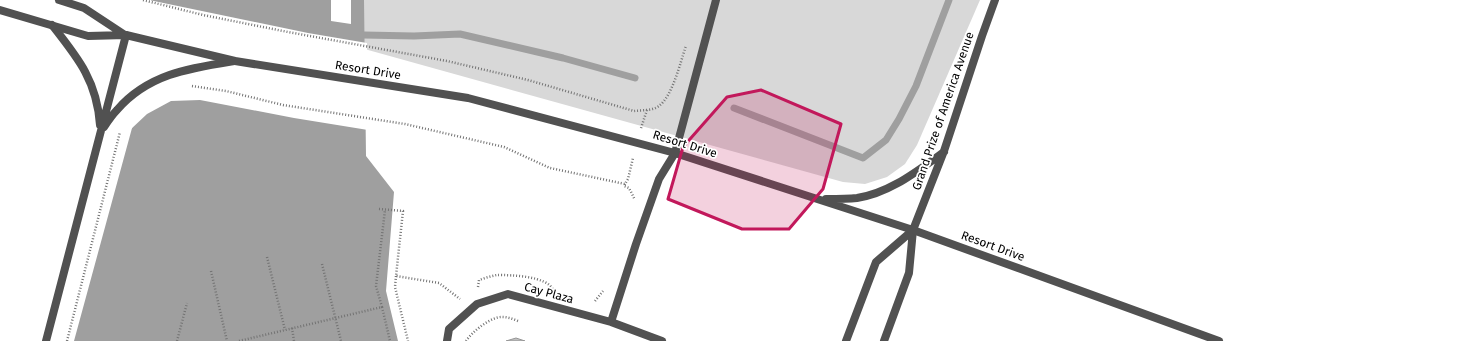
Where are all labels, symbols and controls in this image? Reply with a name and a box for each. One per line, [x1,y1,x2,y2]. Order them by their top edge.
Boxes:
street label: Grand Prize of America Avenue [909,30,977,192]
street label: Resort Drive [334,58,402,82]
street label: Resort Drive [651,128,719,160]
street label: Resort Drive [959,228,1027,264]
street label: Cay Plaza [523,280,575,306]

